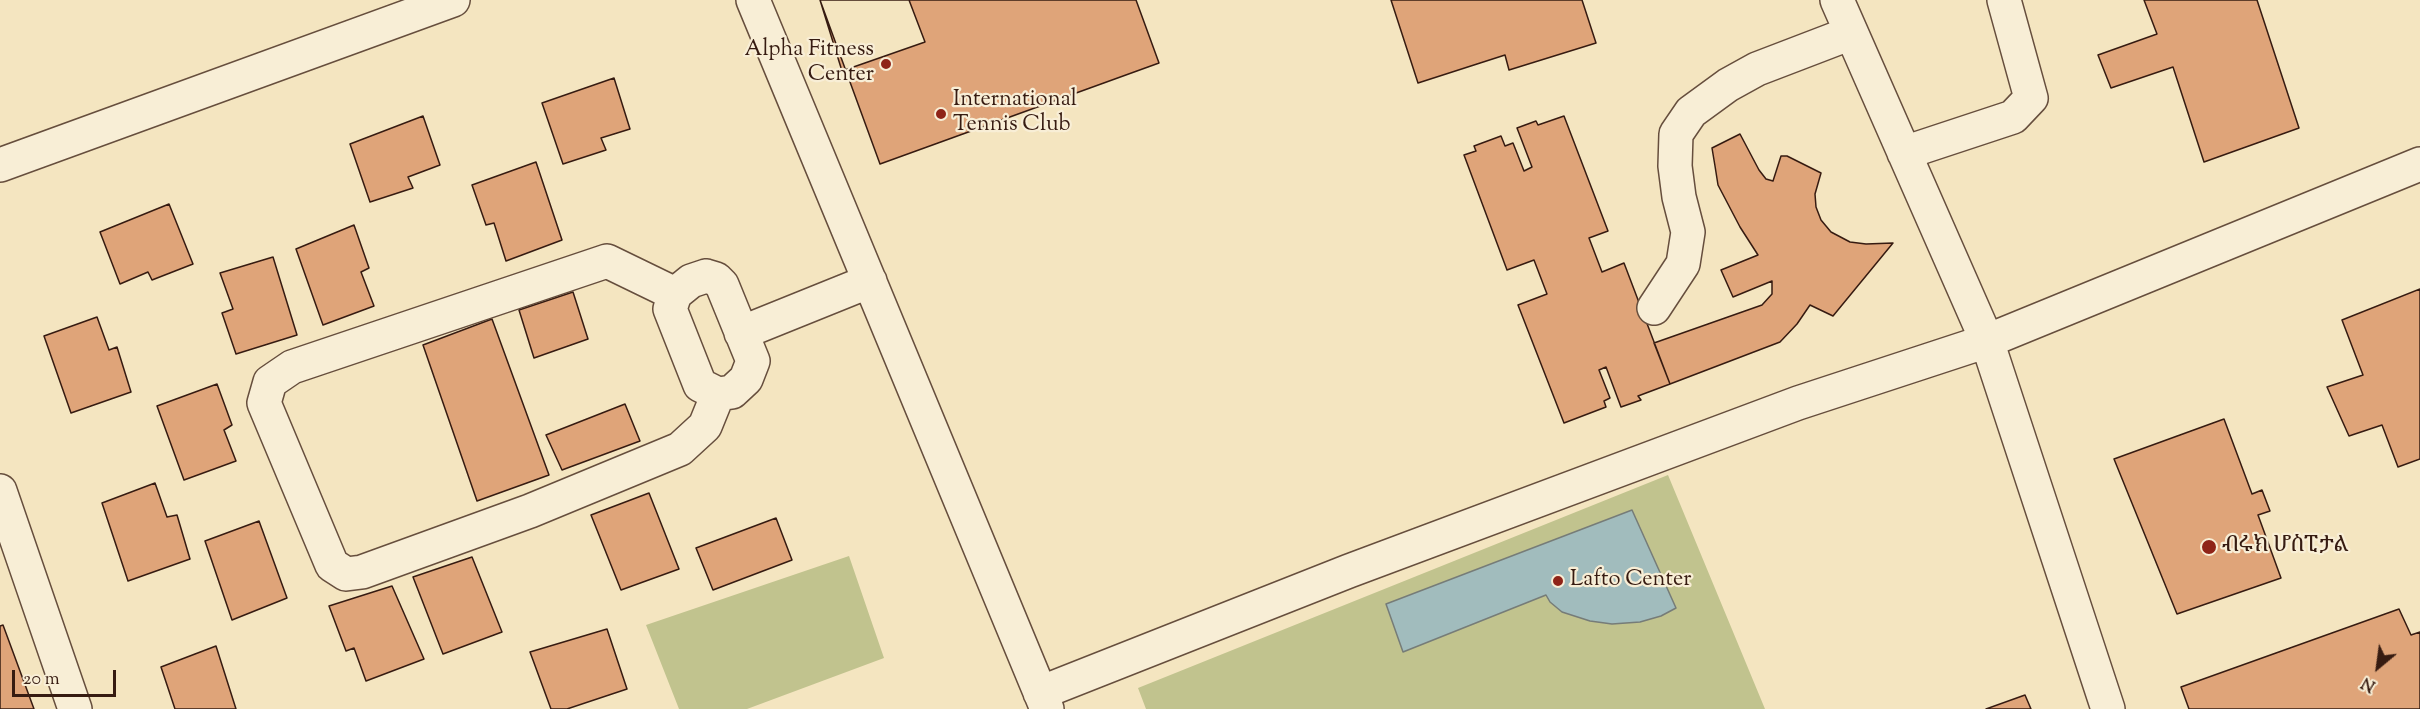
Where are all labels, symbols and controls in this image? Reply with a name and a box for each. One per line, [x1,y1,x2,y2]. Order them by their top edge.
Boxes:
place label: Alpha Fitness Center [745,38,874,90]
marker: Alpha Fitness Center [879,57,893,71]
place label: International Tennis Club [953,88,1077,140]
marker: International Tennis Club [934,107,948,121]
place label: ብሩክ ሆስፒታል [2222,534,2349,560]
marker: ብሩክ ሆስፒታል [2200,538,2218,556]
place label: Lafto Center [1570,568,1691,594]
marker: Lafto Center [1551,574,1565,588]
north arrow [2348,637,2408,697]
scale bar [15,658,118,696]
text: 20 m [23,667,60,693]
text: N [2358,670,2380,696]

